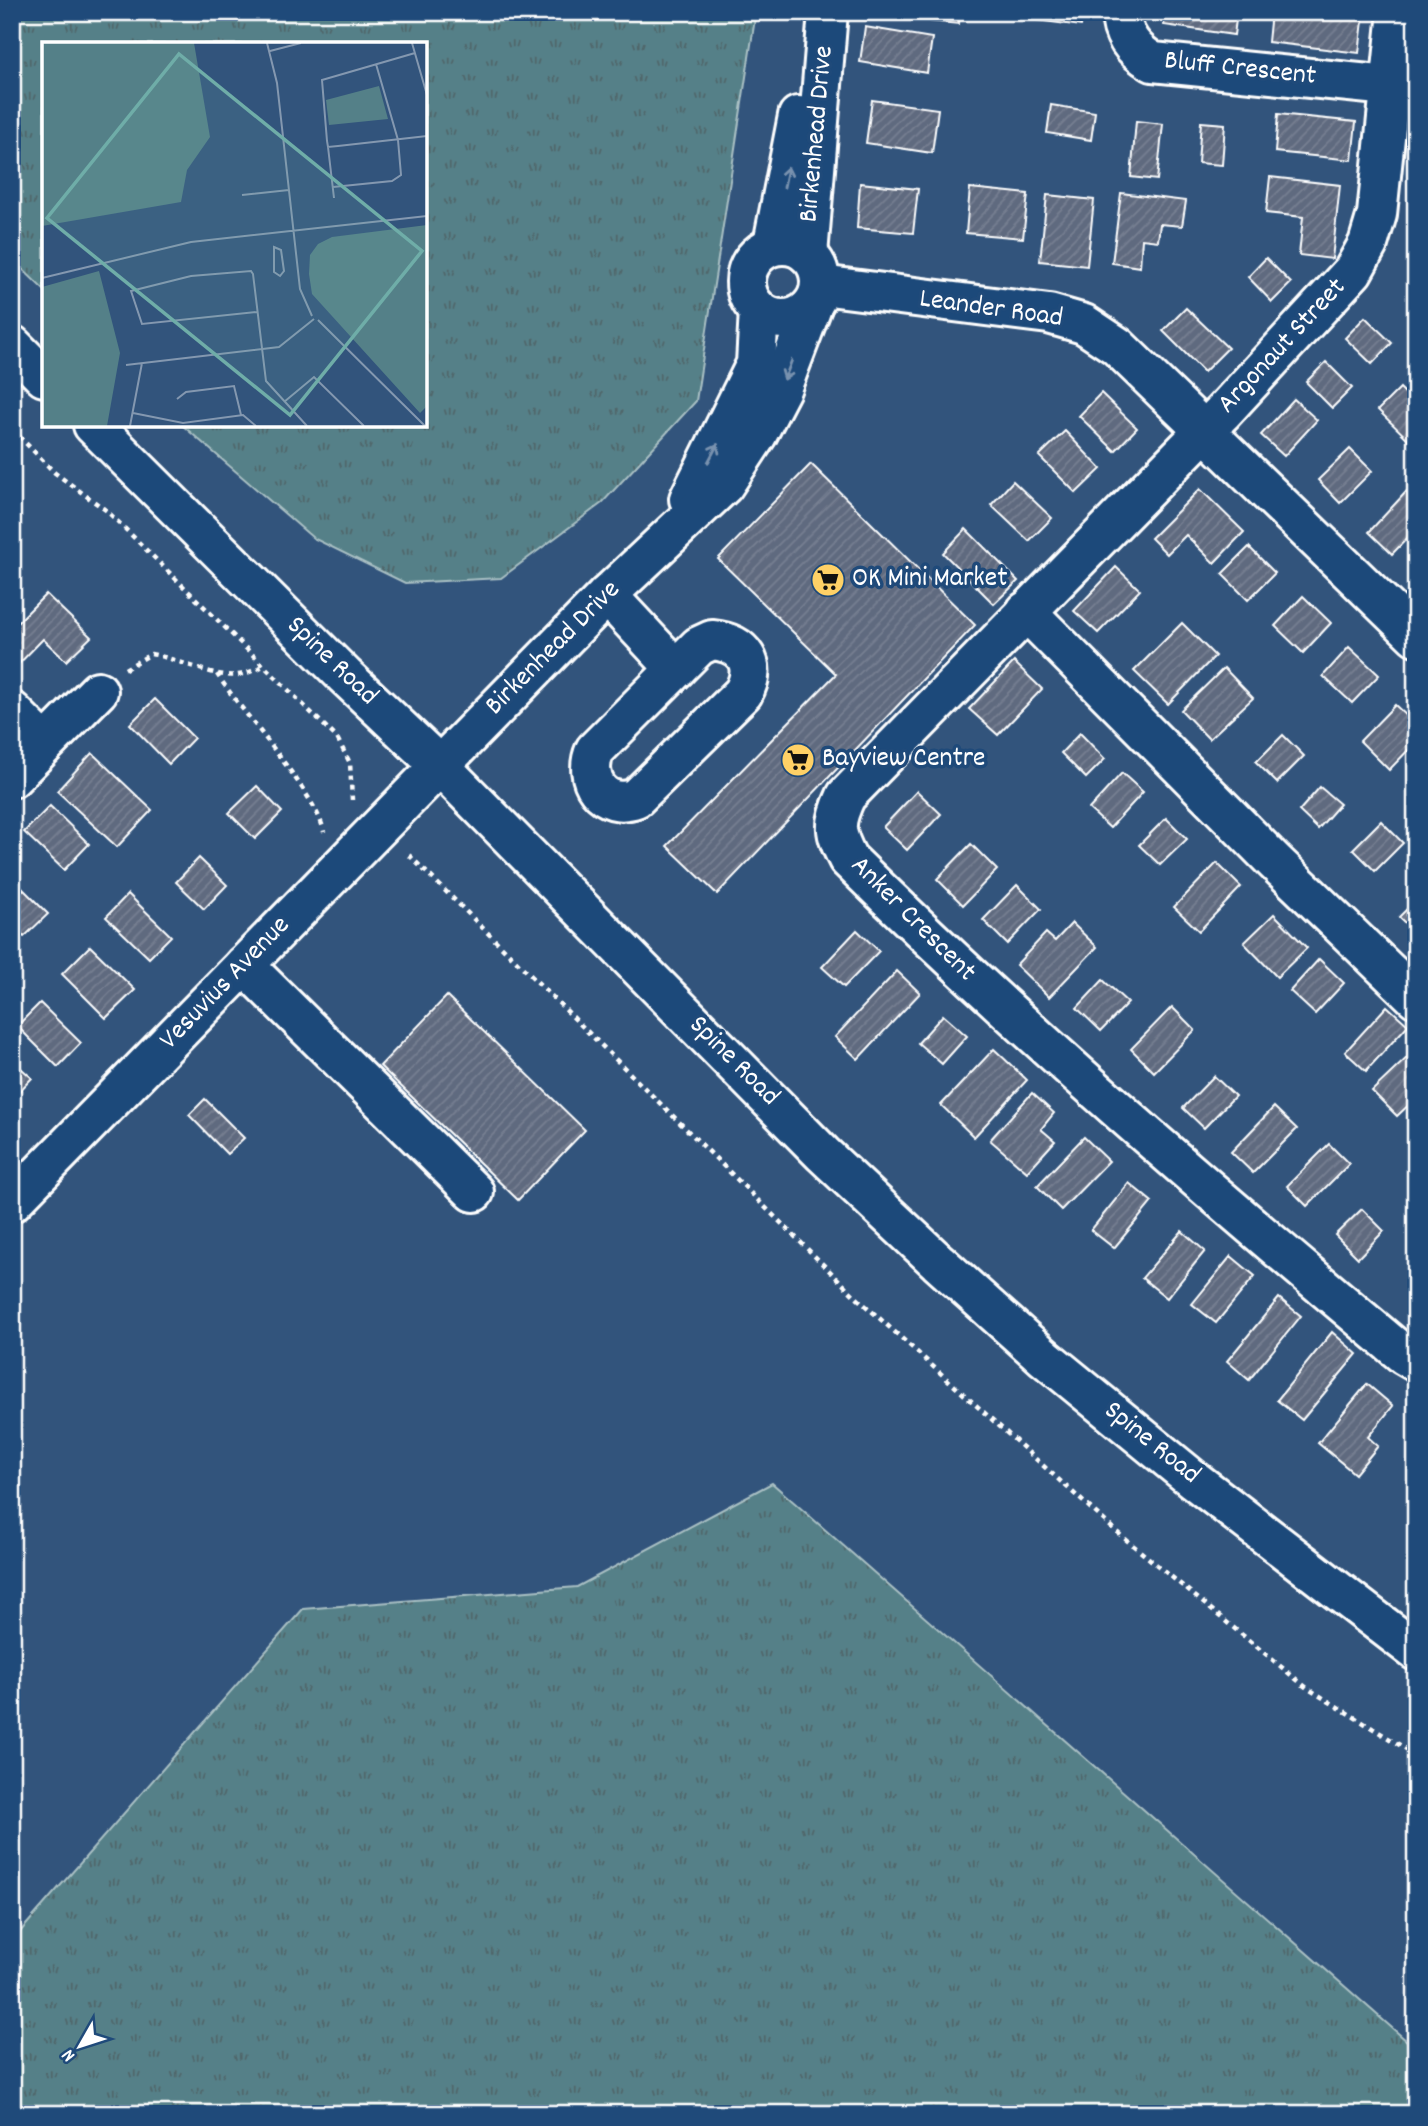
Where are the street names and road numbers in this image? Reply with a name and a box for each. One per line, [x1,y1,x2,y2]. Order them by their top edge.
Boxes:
street label: Bluff Crescent [1162,42,1318,98]
street label: Birkenhead Drive [790,44,846,224]
street label: Argonaut Street [1209,270,1357,424]
street label: Leander Road [917,280,1065,340]
street label: Birkenhead Drive [477,572,631,726]
street label: Spine Road [276,608,386,716]
street label: Anker Crescent [840,848,984,992]
street label: Vesuvius Avenue [151,908,301,1060]
street label: Spine Road [678,1007,788,1117]
street label: Spine Road [1094,1392,1208,1496]

